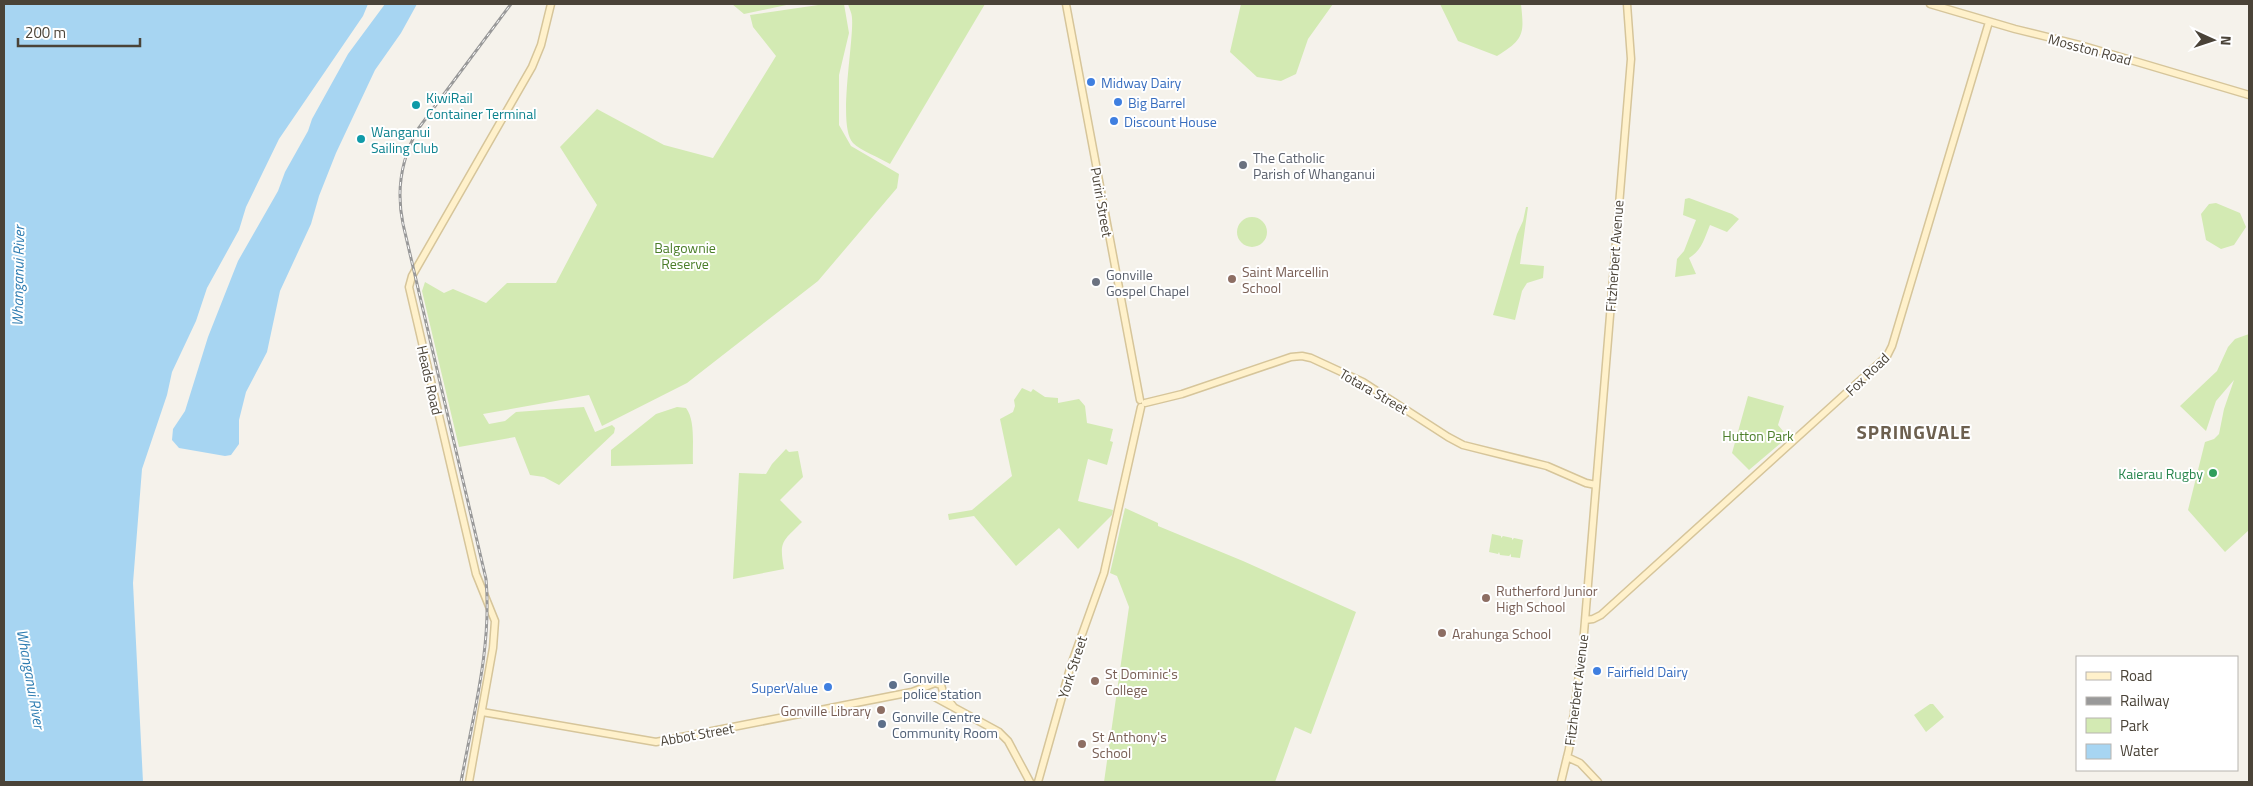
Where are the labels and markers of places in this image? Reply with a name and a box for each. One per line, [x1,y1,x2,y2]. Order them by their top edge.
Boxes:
place label: Midway Dairy [1101,72,1182,93]
marker: Midway Dairy [1085,76,1097,88]
place label: KiwiRail Container Terminal [426,87,536,124]
place label: Big Barrel [1128,92,1185,113]
marker: Big Barrel [1112,96,1124,108]
marker: KiwiRail Container Terminal [410,99,422,111]
place label: Discount House [1124,111,1217,132]
marker: Discount House [1108,115,1120,127]
place label: Wanganui Sailing Club [371,121,438,158]
marker: Wanganui Sailing Club [355,133,367,145]
place label: The Catholic Parish of Whanganui [1253,147,1375,184]
marker: The Catholic Parish of Whanganui [1237,159,1249,171]
place label: Saint Marcellin School [1242,261,1329,298]
place label: Gonville Gospel Chapel [1106,264,1189,301]
marker: Saint Marcellin School [1226,273,1238,285]
marker: Gonville Gospel Chapel [1090,276,1102,288]
place label: Kaierau Rugby [2118,463,2203,484]
marker: Kaierau Rugby [2207,467,2219,479]
place label: Rutherford Junior High School [1496,580,1598,617]
marker: Rutherford Junior High School [1480,592,1492,604]
place label: Arahunga School [1452,623,1551,644]
marker: Arahunga School [1436,627,1448,639]
place label: Fairfield Dairy [1607,661,1688,682]
place label: St Dominic's College [1105,663,1178,700]
marker: Fairfield Dairy [1591,665,1603,677]
place label: Gonville police station [903,667,982,704]
marker: St Dominic's College [1089,675,1101,687]
place label: SuperValue [751,677,818,698]
marker: Gonville police station [887,679,899,691]
marker: SuperValue [822,681,834,693]
place label: Gonville Library [781,700,871,721]
marker: Gonville Library [875,704,887,716]
place label: Gonville Centre Community Room [892,706,998,743]
marker: Gonville Centre Community Room [876,718,888,730]
place label: St Anthony's School [1092,726,1167,763]
marker: St Anthony's School [1076,738,1088,750]

